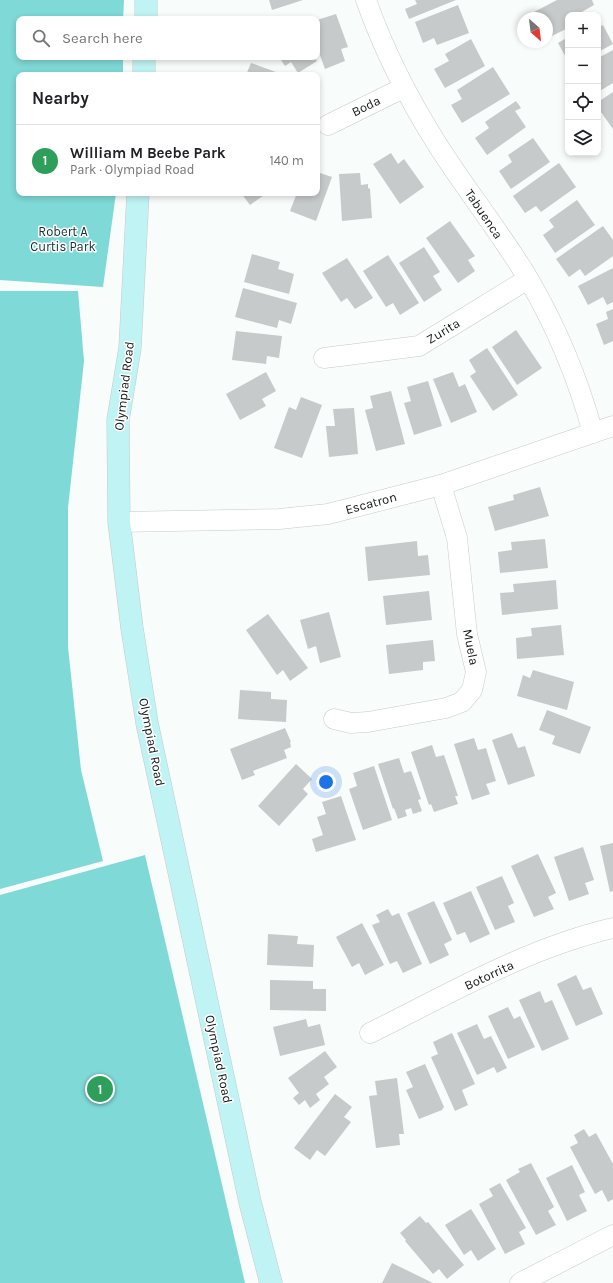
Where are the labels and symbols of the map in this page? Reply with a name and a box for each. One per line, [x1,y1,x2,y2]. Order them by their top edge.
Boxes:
north arrow [517,12,553,48]
street label: Boda [349,93,383,119]
street label: Tabuenca [462,186,506,242]
park label: Robert A Curtis Park [30,224,96,254]
street label: Zurita [424,315,462,347]
street label: Olympiad Road [111,341,137,431]
street label: Escatron [344,489,398,517]
street label: Muela [460,628,482,666]
street label: Olympiad Road [136,697,168,787]
your location [316,772,336,792]
street label: Botorrita [462,957,516,993]
street label: Olympiad Road [202,1014,236,1104]
pin: 1 [87,1074,113,1104]

